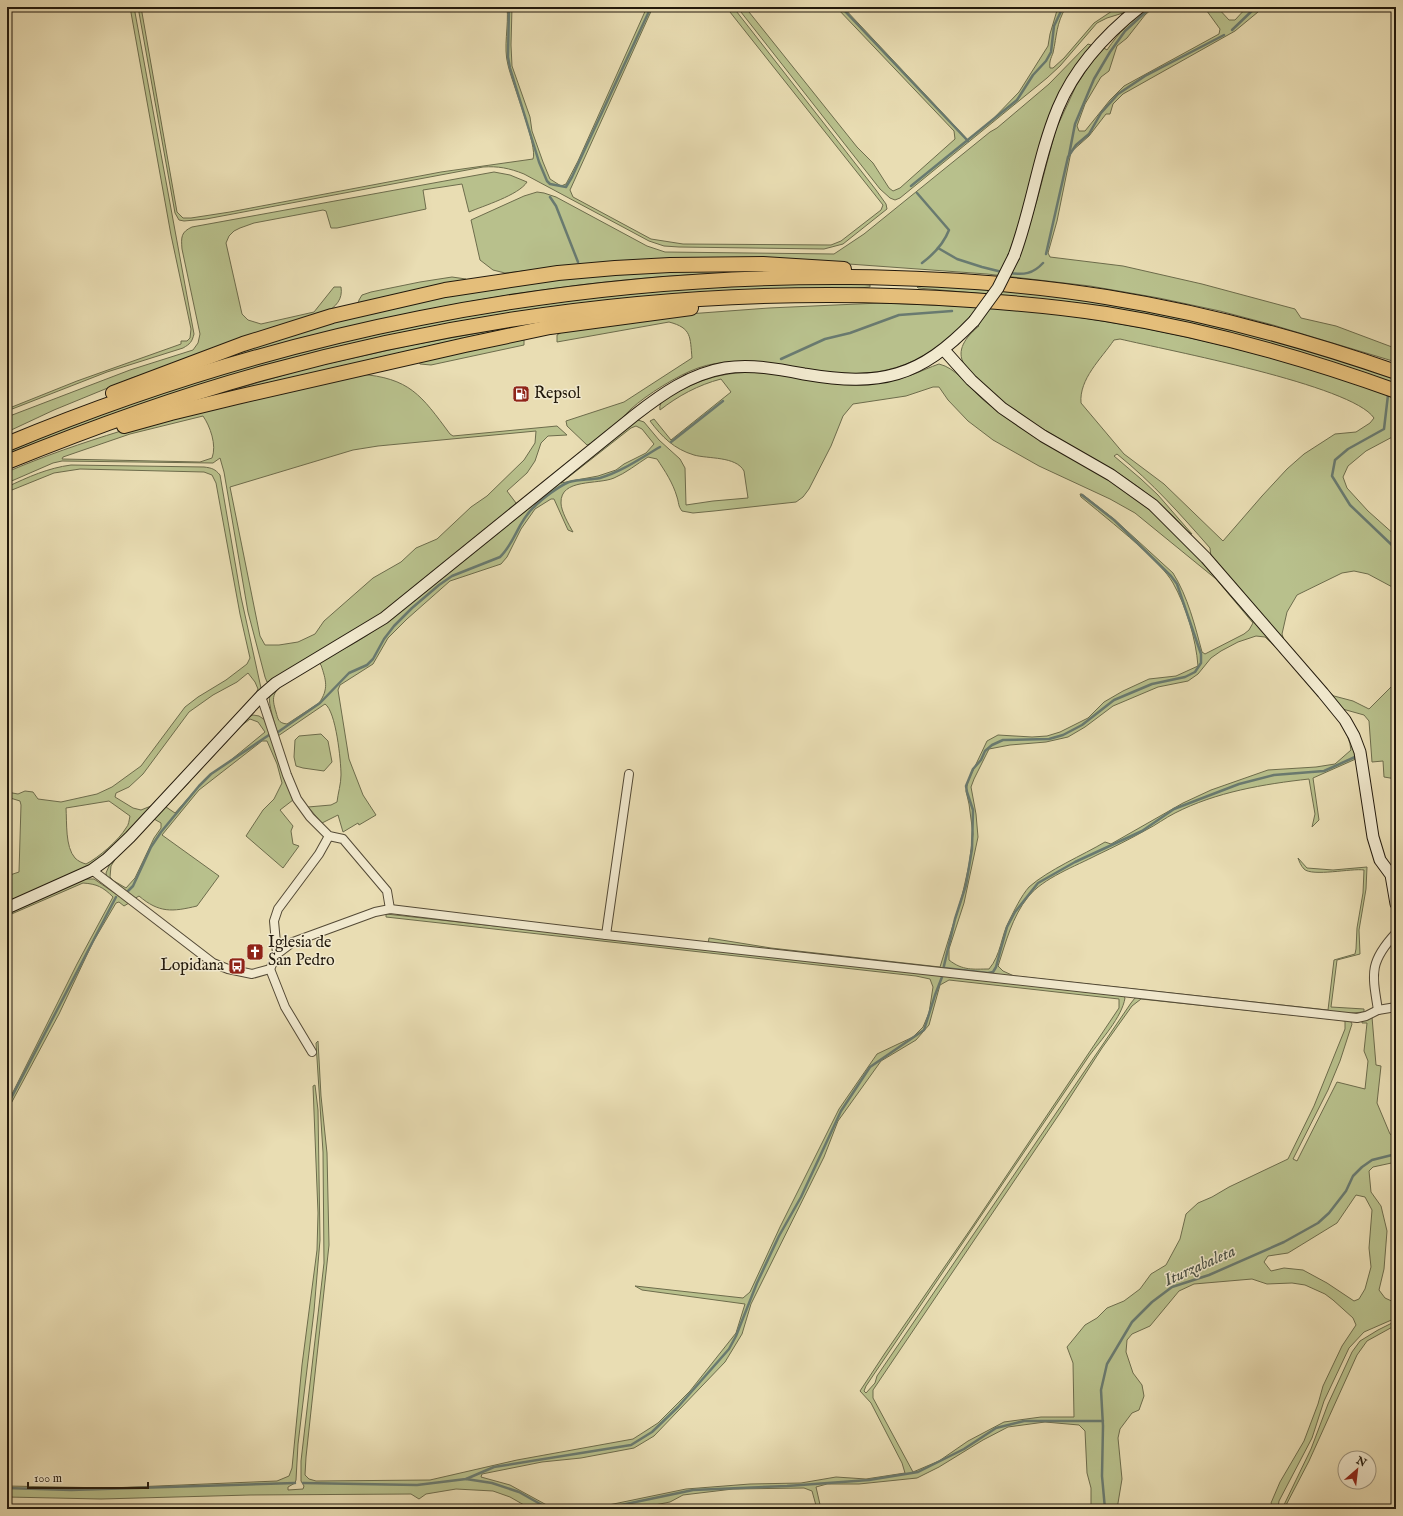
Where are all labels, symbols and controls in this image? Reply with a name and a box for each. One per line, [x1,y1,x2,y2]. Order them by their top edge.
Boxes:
fuel station icon: Repsol [511,384,531,404]
place label: Repsol [534,384,581,404]
place label: Iglesia de San Pedro [268,933,335,971]
church icon: Iglesia de San Pedro [245,942,265,962]
place label: Lopidana [160,956,224,976]
bus stop icon: Lopidana [227,956,247,976]
water label: Iturzabaleta [1160,1241,1240,1292]
north arrow [1337,1450,1377,1490]
text: N [1353,1453,1369,1471]
scale bar [28,1464,148,1490]
text: 100 m [34,1471,62,1486]

